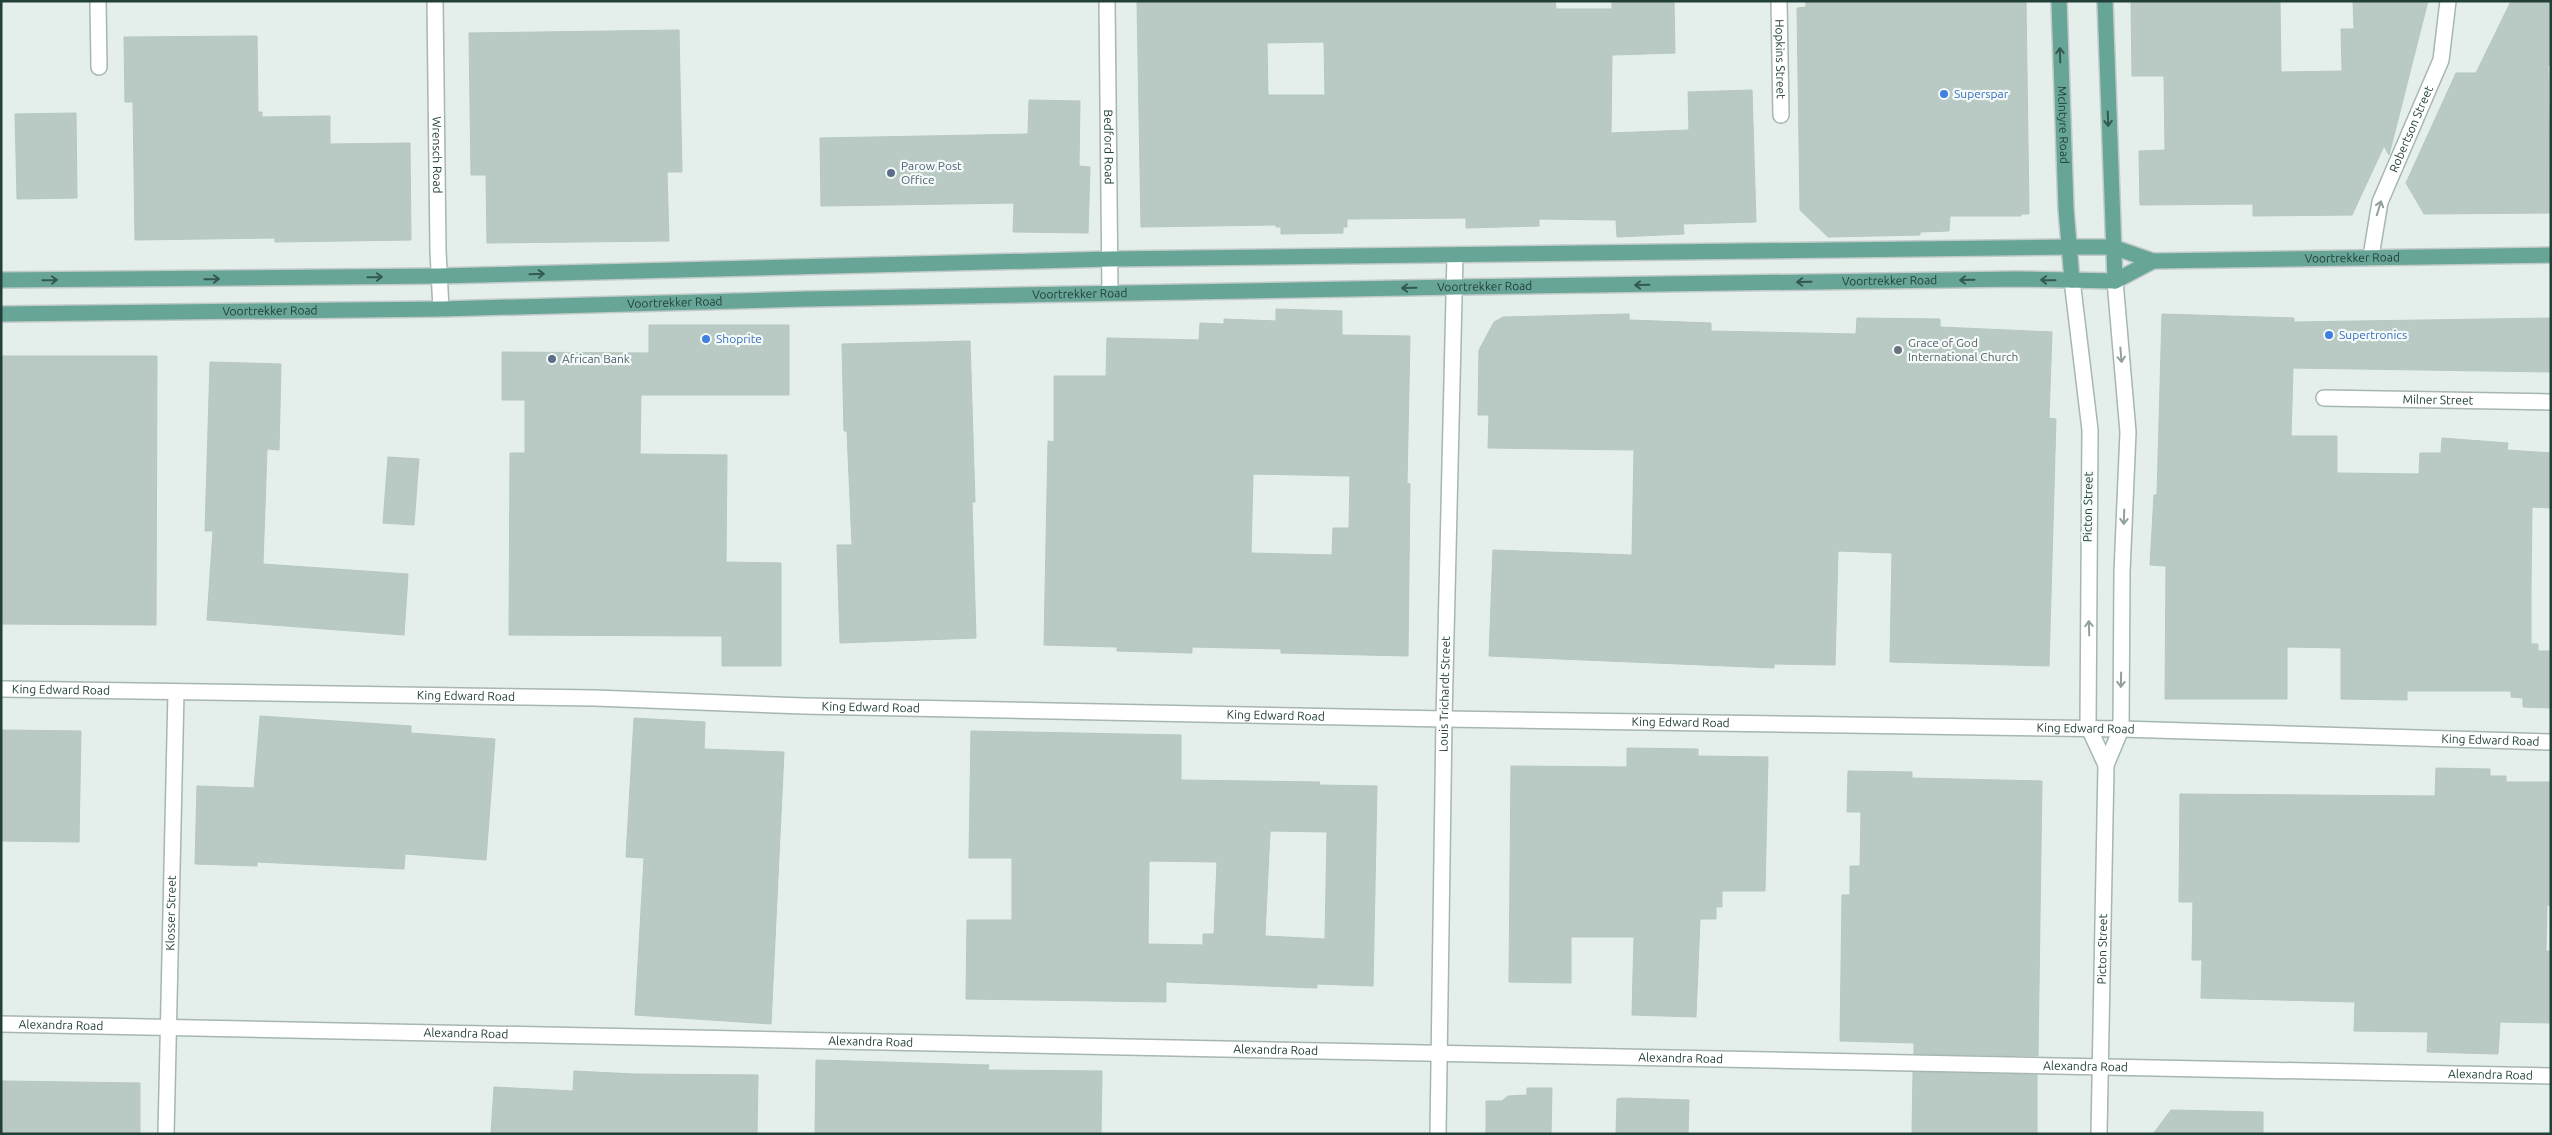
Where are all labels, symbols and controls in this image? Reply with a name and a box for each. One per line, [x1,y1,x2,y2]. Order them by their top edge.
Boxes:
street label: Hopkins Street [1773,19,1788,99]
one-way arrow [2056,47,2065,63]
street label: Robertson Street [2387,84,2435,174]
street label: McIntyre Road [2056,86,2071,164]
place label: Superspar [1954,87,2009,100]
marker: Superspar [1938,88,1950,100]
street label: Bedford Road [1102,109,1116,184]
one-way arrow [2103,110,2113,126]
street label: Wrensch Road [430,116,444,194]
place label: Parow Post Office [901,159,962,186]
marker: Parow Post Office [885,167,897,179]
one-way arrow [2374,201,2384,217]
street label: Voortrekker Road [2305,250,2400,265]
one-way arrow [529,269,545,278]
one-way arrow [366,272,383,282]
street label: Voortrekker Road [1842,273,1937,287]
one-way arrow [204,274,220,283]
one-way arrow [42,275,58,285]
one-way arrow [1959,275,1976,285]
one-way arrow [2041,275,2057,285]
one-way arrow [1797,277,1813,287]
street label: Voortrekker Road [1437,279,1532,293]
one-way arrow [1634,280,1650,289]
one-way arrow [1402,283,1418,293]
street label: Voortrekker Road [1032,286,1128,301]
street label: Voortrekker Road [627,294,723,310]
street label: Voortrekker Road [222,303,318,317]
place label: Supertronics [2339,328,2407,341]
marker: Supertronics [2323,329,2335,341]
place label: Shoprite [716,332,762,345]
marker: Shoprite [700,333,712,345]
place label: Grace of God International Church [1908,336,2018,363]
marker: Grace of God International Church [1892,344,1904,356]
one-way arrow [2116,347,2126,363]
place label: African Bank [562,352,630,365]
marker: African Bank [546,353,558,365]
street label: Milner Street [2402,392,2474,407]
street label: Picton Street [2080,471,2095,542]
one-way arrow [2120,509,2129,525]
one-way arrow [2085,620,2094,636]
street label: Louis Trichardt Street [1437,636,1452,752]
one-way arrow [2117,671,2126,687]
street label: King Edward Road [12,682,110,697]
street label: King Edward Road [417,688,515,703]
street label: King Edward Road [822,699,920,714]
street label: King Edward Road [1226,708,1325,723]
street label: King Edward Road [1631,715,1730,729]
street label: King Edward Road [2036,721,2135,735]
street label: King Edward Road [2441,732,2540,748]
street label: Klosser Street [163,875,178,951]
street label: Picton Street [2095,913,2109,984]
street label: Alexandra Road [18,1017,104,1032]
street label: Alexandra Road [423,1026,508,1040]
street label: Alexandra Road [828,1034,913,1049]
street label: Alexandra Road [1233,1042,1318,1057]
street label: Alexandra Road [1638,1050,1723,1065]
street label: Alexandra Road [2043,1059,2128,1073]
street label: Alexandra Road [2448,1067,2533,1082]

